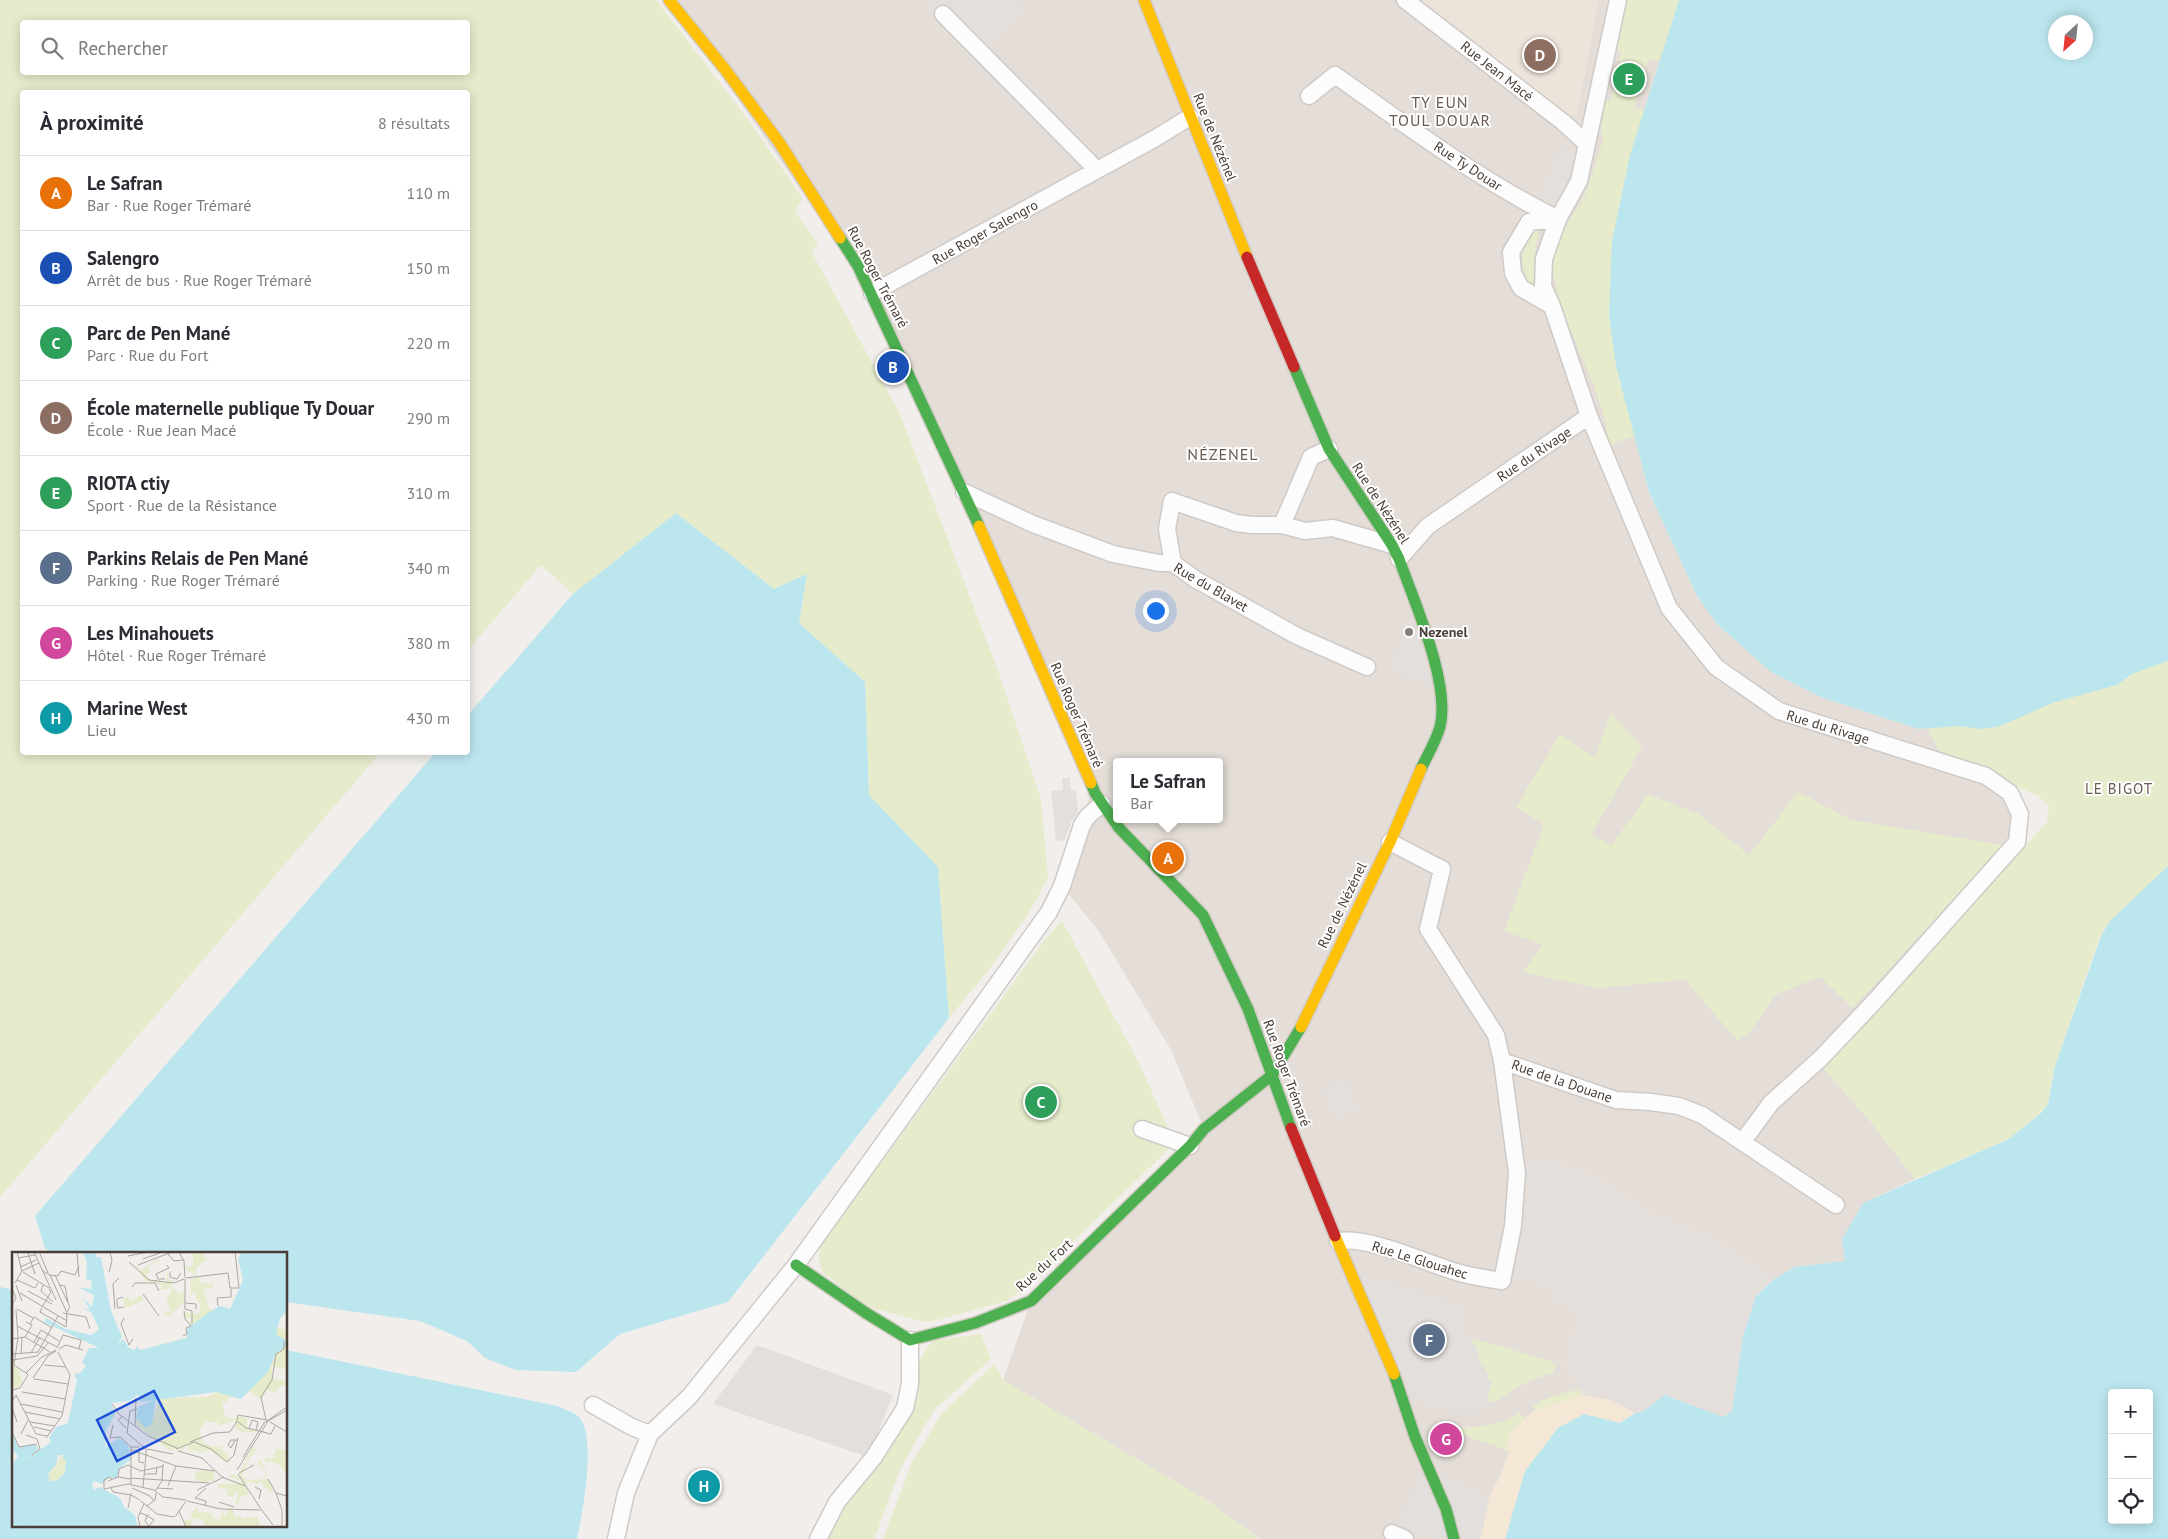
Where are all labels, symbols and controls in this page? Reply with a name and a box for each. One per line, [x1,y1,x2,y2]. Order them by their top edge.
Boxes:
north arrow [2048,15,2093,60]
search box [20,20,470,75]
icon: search [38,34,66,62]
text: Rechercher [78,36,168,60]
pin: D [1524,36,1556,74]
street label: Rue Jean Macé [1457,37,1537,105]
pin: E [1613,60,1645,98]
street label: Rue de Nézénel [1189,90,1241,184]
district label: TY EUN TOUL DOUAR [1389,92,1491,130]
text: À proximité [40,109,144,136]
text: 8 résultats [378,113,450,133]
street label: Rue Ty Douar [1430,137,1506,195]
text: Le Safran [87,171,163,195]
text: A [51,183,61,203]
text: 110 m [407,183,450,203]
text: Bar · Rue Roger Trémaré [87,195,251,215]
street label: Rue Roger Salengro [929,196,1041,268]
street label: Rue Roger Trémaré [844,223,912,331]
text: Salengro [87,246,159,270]
text: B [51,258,61,278]
text: 150 m [407,258,450,278]
text: Arrêt de bus · Rue Roger Trémaré [87,270,312,290]
text: Parc de Pen Mané [87,321,230,345]
text: C [52,333,60,353]
text: 220 m [407,333,450,353]
text: Parc · Rue du Fort [87,345,209,365]
pin: B [877,348,909,386]
text: École maternelle publique Ty Douar [87,396,374,420]
text: D [51,408,61,428]
text: 290 m [407,408,450,428]
text: École · Rue Jean Macé [87,420,236,440]
street label: Rue du Rivage [1493,423,1575,485]
district label: NÉZENEL [1187,444,1259,464]
street label: Rue de Nézénel [1348,459,1414,547]
text: RIOTA ctiy [87,471,170,495]
text: E [52,483,60,503]
text: 310 m [407,483,450,503]
text: Sport · Rue de la Résistance [87,495,277,515]
text: Parkins Relais de Pen Mané [87,546,308,570]
text: F [52,558,60,578]
text: 340 m [407,558,450,578]
street label: Rue du Blavet [1171,558,1252,616]
text: Parking · Rue Roger Trémaré [87,570,280,590]
your location [1143,598,1169,624]
text: Les Minahouets [87,621,214,645]
place label: Nezenel [1419,623,1468,641]
marker: Nezenel [1403,626,1415,638]
text: G [51,633,61,653]
text: 380 m [407,633,450,653]
text: Hôtel · Rue Roger Trémaré [87,645,266,665]
street label: Rue Roger Trémaré [1047,660,1107,770]
text: Marine West [87,696,187,720]
street label: Rue du Rivage [1784,706,1872,748]
text: H [51,708,61,728]
text: 430 m [407,708,450,728]
text: Lieu [87,720,116,740]
popup [1113,758,1223,823]
text: Le Safran [1130,769,1206,793]
district label: LE BIGOT [2085,779,2153,798]
text: Bar [1130,793,1153,813]
pin: A [1152,839,1184,877]
street label: Rue de Nézénel [1313,859,1371,951]
street label: Rue Roger Trémaré [1259,1017,1315,1129]
street label: Rue de la Douane [1509,1055,1615,1107]
pin: C [1025,1083,1057,1121]
street label: Rue du Fort [1012,1235,1076,1295]
street label: Rue Le Glouahec [1370,1237,1470,1283]
inset map [12,1252,288,1526]
pin: F [1413,1321,1445,1359]
map controls [2108,1389,2153,1524]
button: + [2108,1389,2153,1434]
pin: G [1430,1420,1462,1458]
button: − [2108,1434,2153,1479]
pin: H [688,1467,720,1505]
button: locate [2108,1479,2153,1524]

